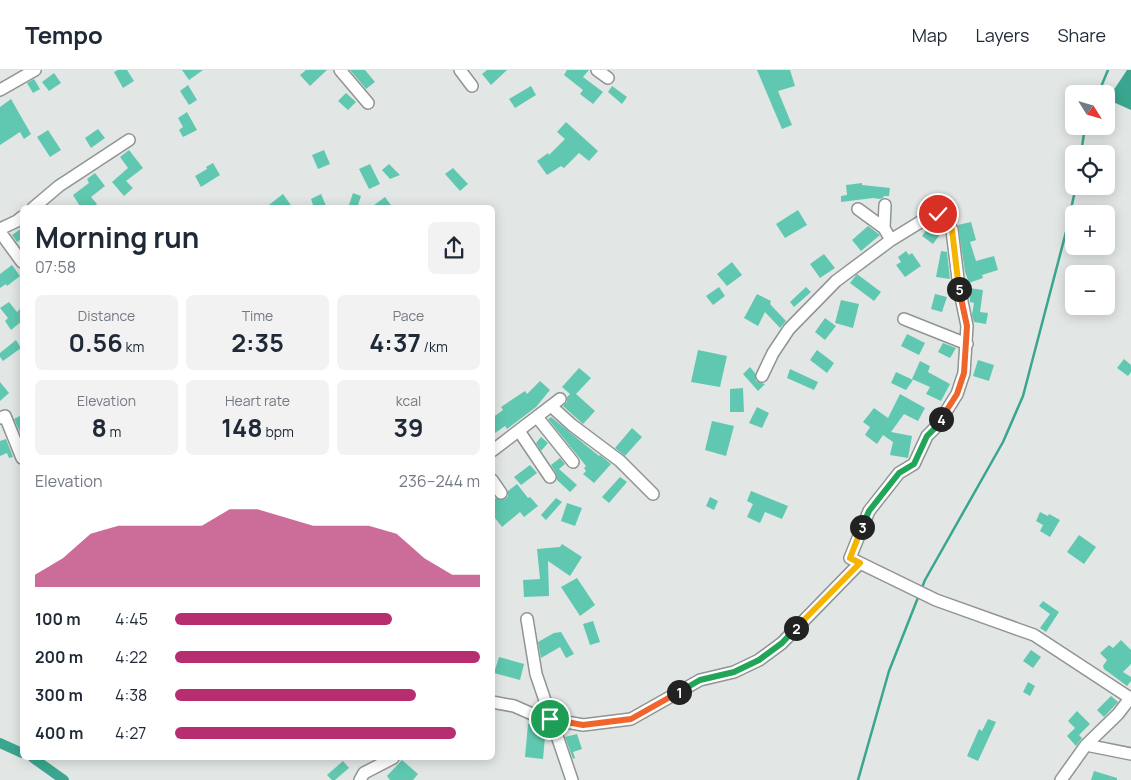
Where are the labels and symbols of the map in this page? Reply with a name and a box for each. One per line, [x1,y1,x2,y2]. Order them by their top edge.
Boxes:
north arrow [1065,85,1115,135]
pin [917,193,959,235]
pin: 5 [946,276,972,302]
pin: 4 [928,406,954,432]
pin: 3 [850,514,874,540]
pin: 2 [784,616,808,640]
pin: 1 [666,680,692,704]
pin [529,698,571,740]

